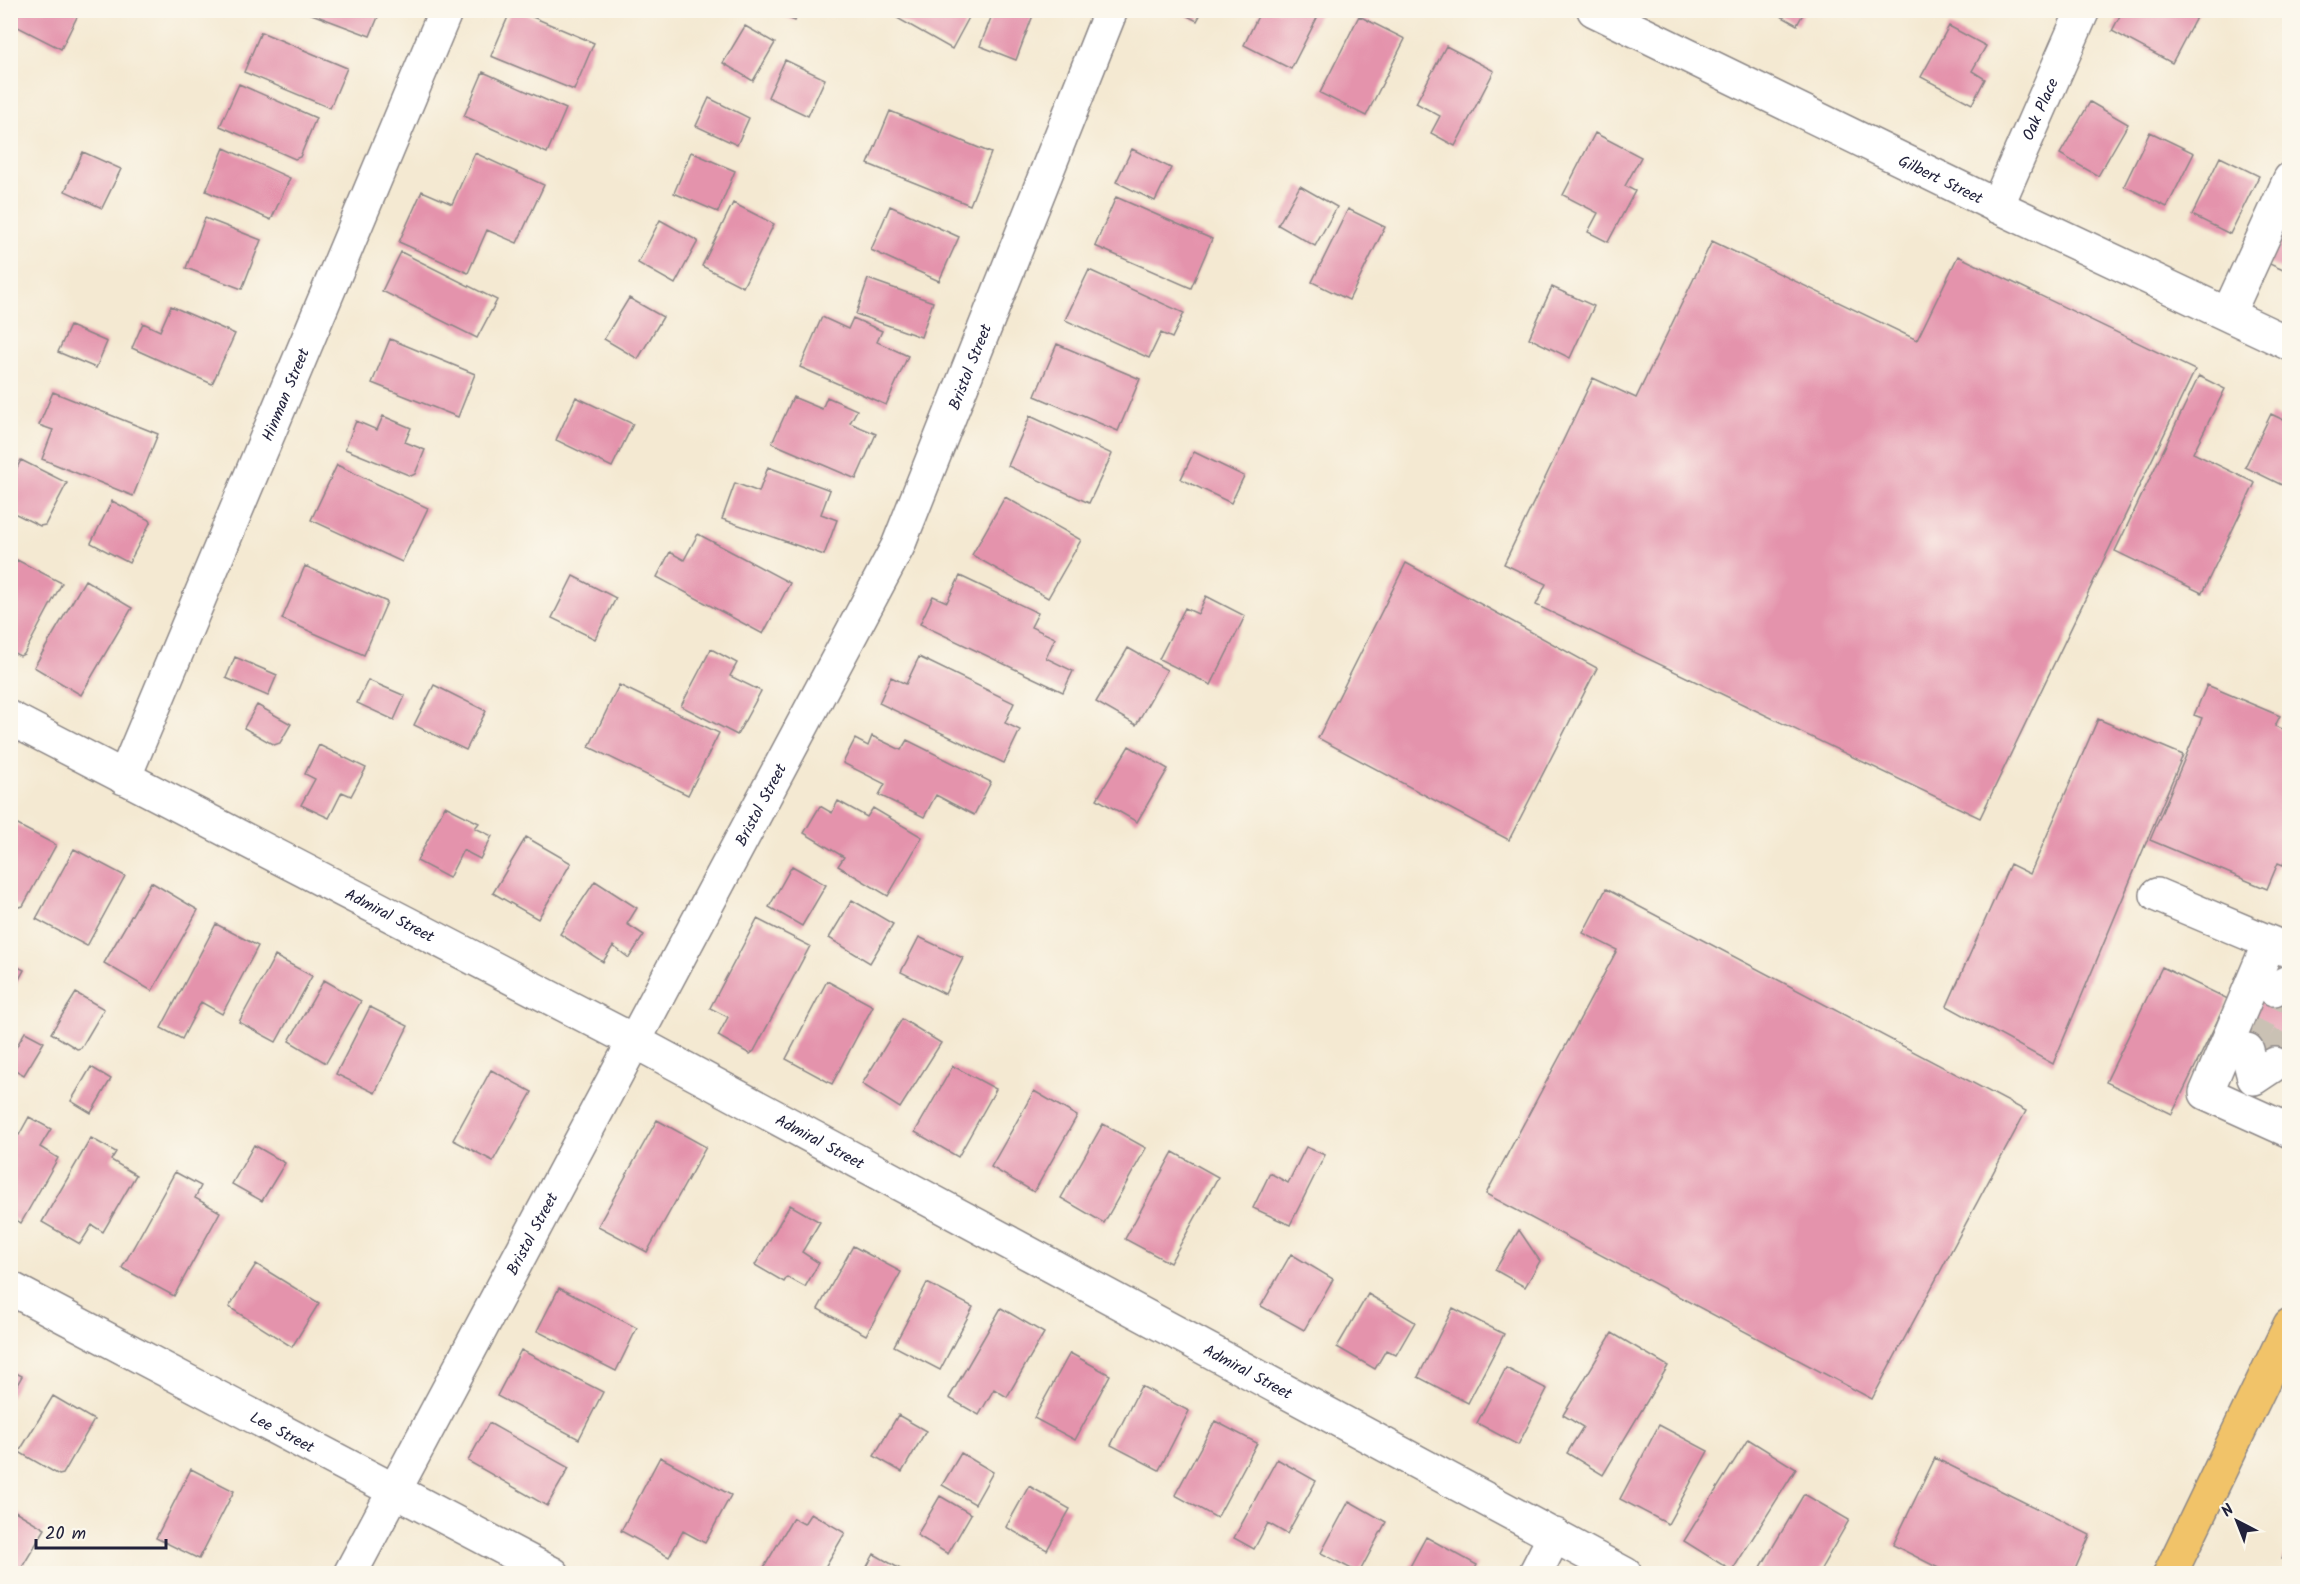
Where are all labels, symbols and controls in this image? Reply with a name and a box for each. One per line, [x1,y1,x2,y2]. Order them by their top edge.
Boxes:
street label: Oak Place [2016,74,2066,145]
street label: Gilbert Street [1894,149,1988,212]
street label: Bristol Street [942,320,999,414]
street label: Hinman Street [256,344,317,445]
street label: Bristol Street [729,759,794,851]
street label: Admiral Street [340,882,439,950]
street label: Admiral Street [770,1108,869,1177]
street label: Bristol Street [501,1188,566,1280]
street label: Admiral Street [1198,1338,1297,1407]
street label: Lee Street [245,1405,319,1461]
north arrow [2207,1491,2267,1551]
text: N [2216,1498,2240,1524]
scale bar [36,1512,166,1550]
text: 20 m [45,1520,86,1549]

